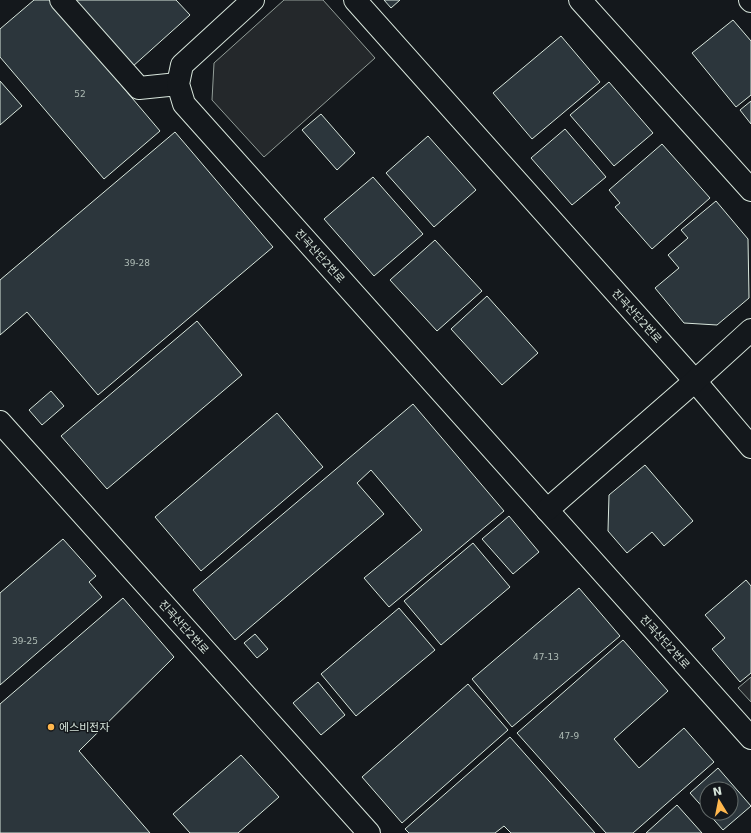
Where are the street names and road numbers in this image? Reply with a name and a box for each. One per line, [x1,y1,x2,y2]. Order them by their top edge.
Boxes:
street label: 진곡산단2번로 [292,227,347,286]
street label: 진곡산단2번로 [609,287,664,346]
street label: 진곡산단2번로 [156,598,211,657]
street label: 진곡산단2번로 [637,613,692,672]

